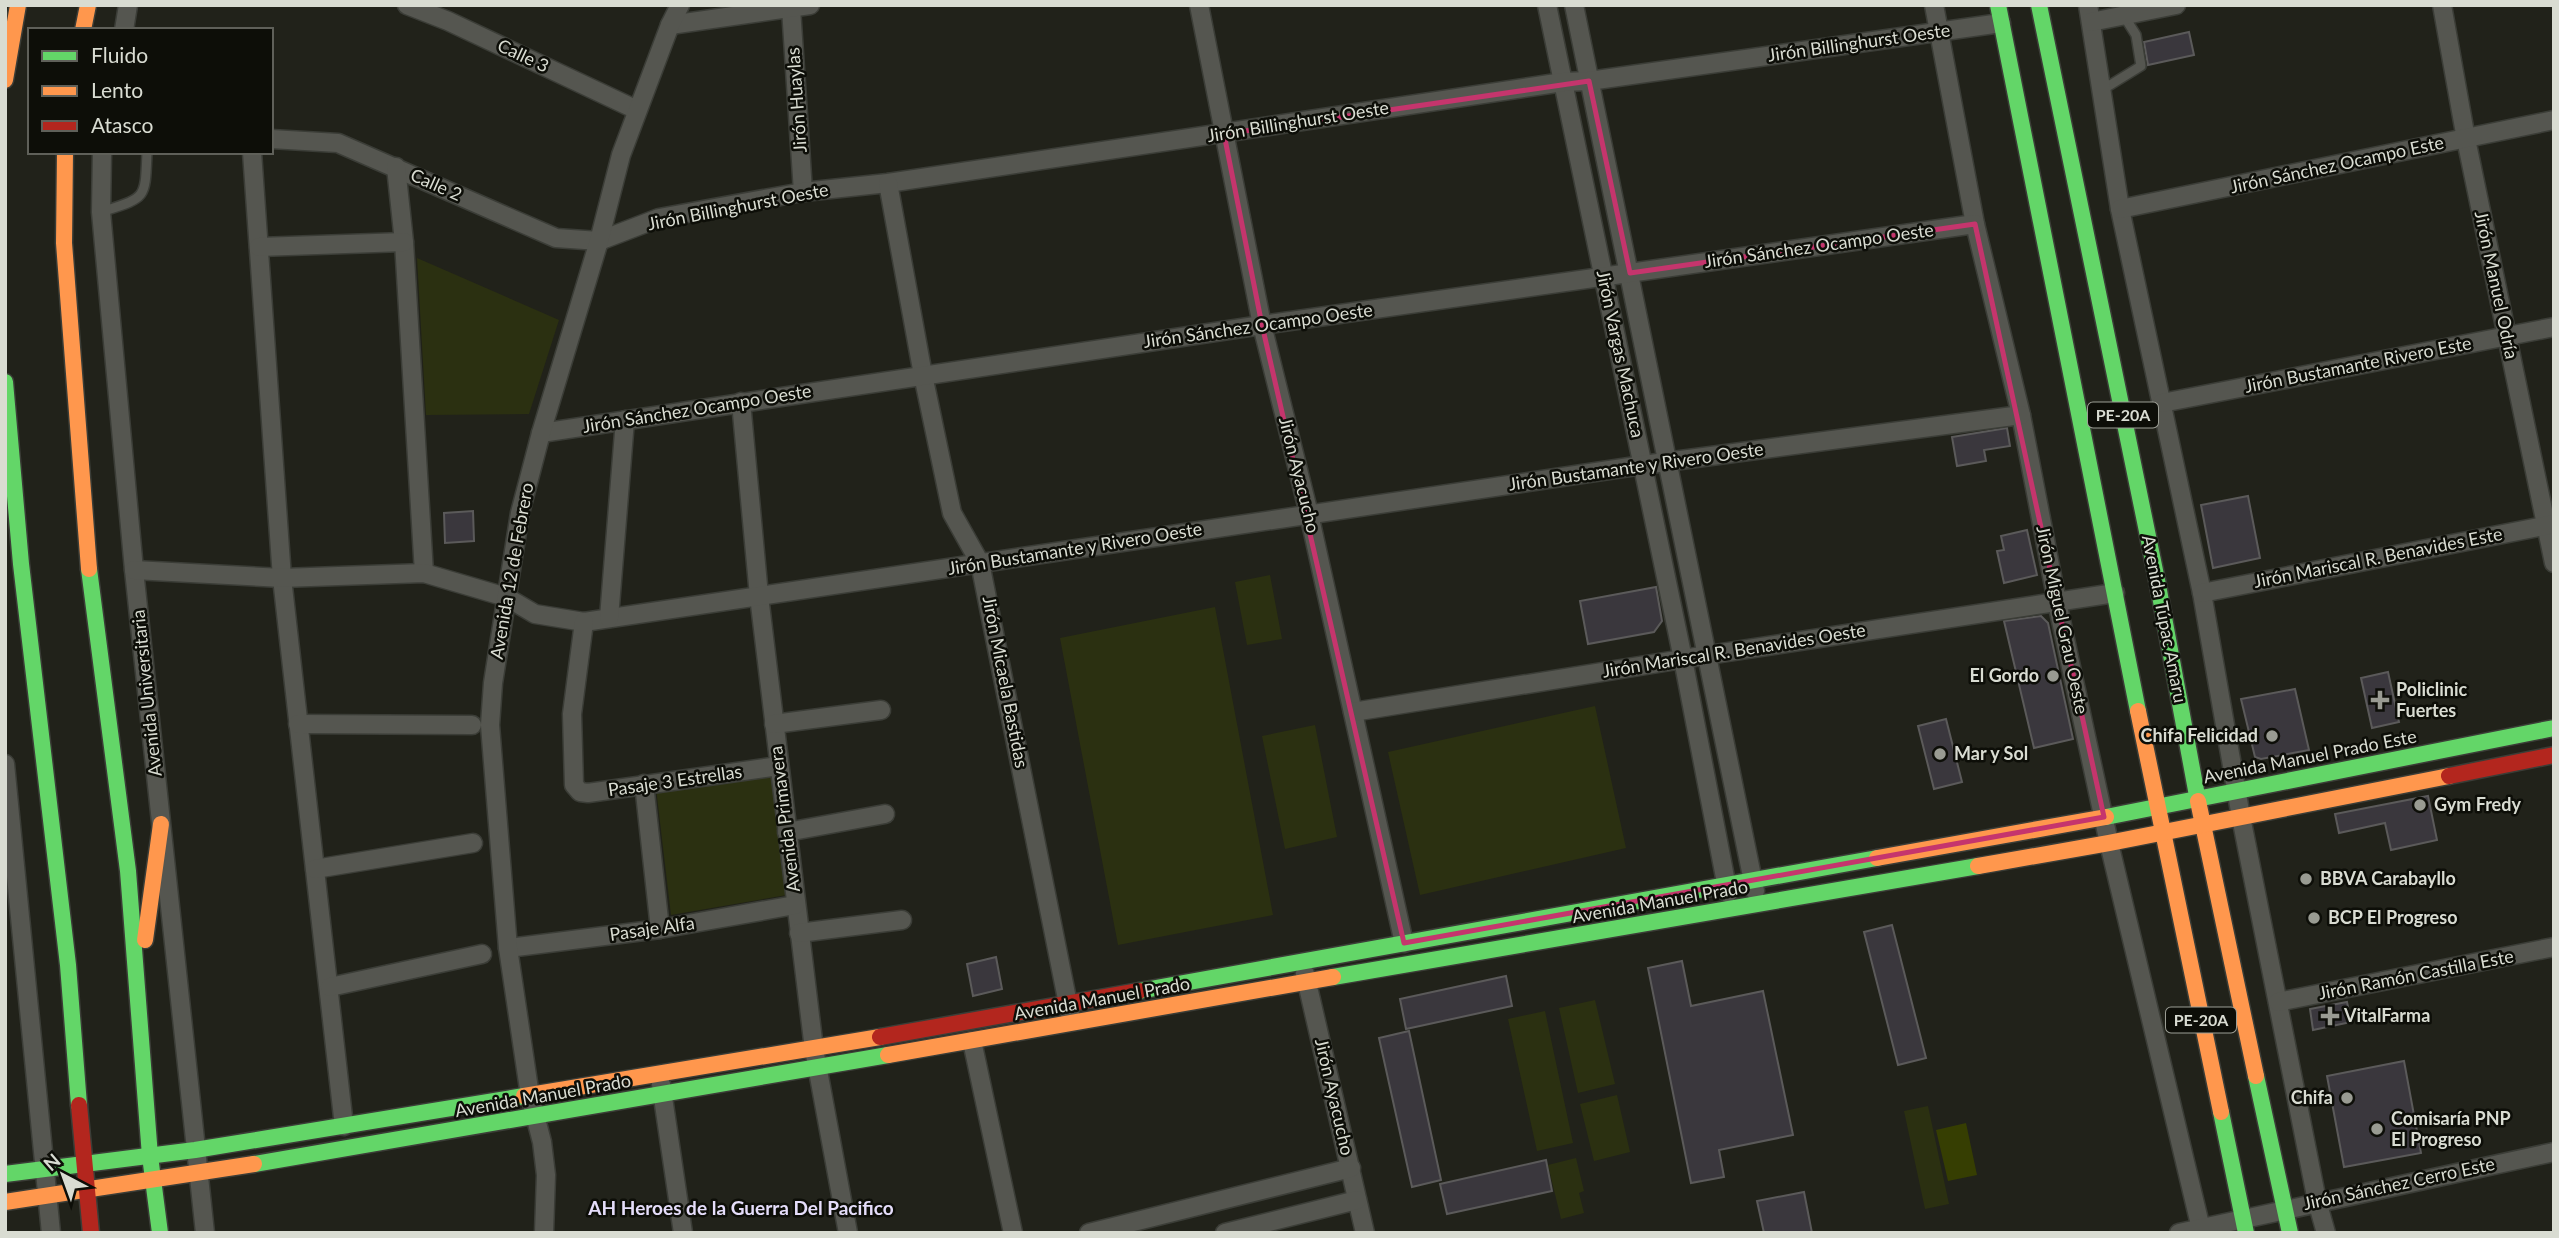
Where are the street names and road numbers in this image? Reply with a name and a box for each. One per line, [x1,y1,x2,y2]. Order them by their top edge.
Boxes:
street label: Jirón Billinghurst Oeste [1766,18,1951,66]
street label: Calle 3 [494,34,553,76]
street label: Jirón Huaylas [781,47,811,153]
street label: Jirón Billinghurst Oeste [1205,96,1390,146]
street label: Jirón Sánchez Ocampo Este [2228,131,2446,197]
street label: Calle 2 [407,163,466,205]
street label: Jirón Billinghurst Oeste [646,178,830,234]
street label: Jirón Manuel Odría [2471,209,2523,361]
street label: Jirón Sánchez Ocampo Oeste [1703,218,1935,272]
street label: Jirón Vargas Machuca [1592,268,1649,440]
street label: Jirón Sánchez Ocampo Oeste [1142,298,1374,352]
street label: Jirón Bustamante Rivero Este [2243,331,2473,397]
street label: Jirón Sánchez Ocampo Oeste [581,379,813,437]
road number: PE-20A [2088,402,2158,428]
street label: Jirón Ayacucho [1275,414,1325,535]
street label: Jirón Bustamante y Rivero Oeste [1507,437,1765,495]
street label: Avenida 12 de Febrero [485,481,537,661]
street label: Jirón Bustamante y Rivero Oeste [946,517,1204,579]
street label: Jirón Mariscal R. Benavides Este [2252,522,2504,592]
street label: Jirón Miguel Grau Oeste [2032,524,2094,716]
street label: Avenida Túpac Amaru [2138,533,2192,705]
street label: Jirón Micaela Bastidas [979,594,1033,770]
street label: Avenida Universitaria [126,609,166,778]
street label: Jirón Mariscal R. Benavides Oeste [1601,618,1867,682]
street label: Avenida Manuel Prado Este [2201,725,2418,787]
street label: Avenida Primavera [764,745,804,893]
street label: Pasaje 3 Estrellas [606,760,743,800]
street label: Avenida Manuel Prado [1570,875,1749,927]
street label: Pasaje Alfa [608,911,696,945]
street label: Jirón Ramón Castilla Este [2316,944,2515,1004]
street label: Avenida Manuel Prado [1012,972,1191,1024]
road number: PE-20A [2166,1008,2236,1032]
street label: Jirón Ayacucho [1311,1036,1359,1157]
street label: Avenida Manuel Prado [453,1069,632,1121]
street label: Jirón Sánchez Cerro Este [2301,1152,2497,1214]

